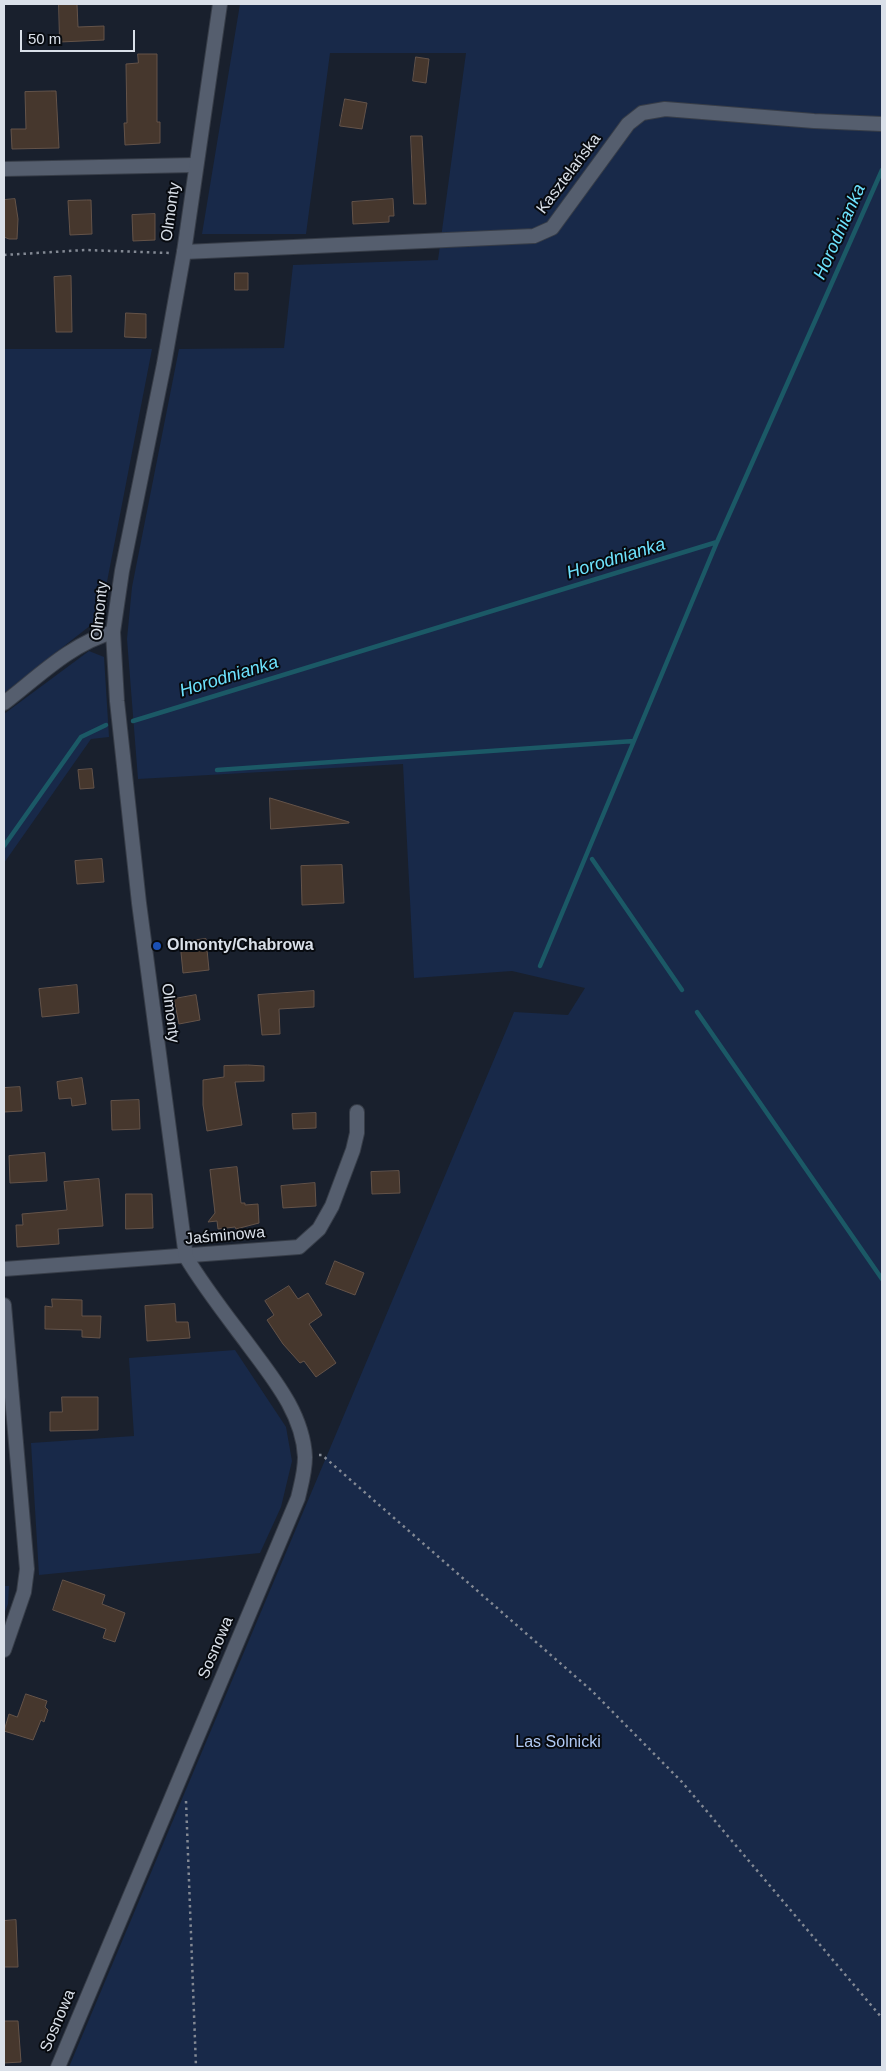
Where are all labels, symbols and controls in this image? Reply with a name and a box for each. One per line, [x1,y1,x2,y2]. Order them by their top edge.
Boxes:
scale bar [22,20,138,52]
text: 50 m [28,30,61,47]
street label: Kasztelańska [533,130,605,218]
street label: Olmonty [157,181,185,243]
water label: Horodnianka [809,181,871,283]
water label: Horodnianka [564,534,668,584]
street label: Olmonty [87,580,113,642]
water label: Horodnianka [177,652,281,702]
place label: Olmonty/Chabrowa [167,936,314,956]
marker: Olmonty/Chabrowa [151,940,163,952]
street label: Olmonty [157,982,183,1044]
street label: Jaśminowa [184,1223,266,1249]
street label: Sosnowa [194,1614,238,1682]
park label: Las Solnicki [515,1733,601,1753]
street label: Sosnowa [36,1987,80,2055]

